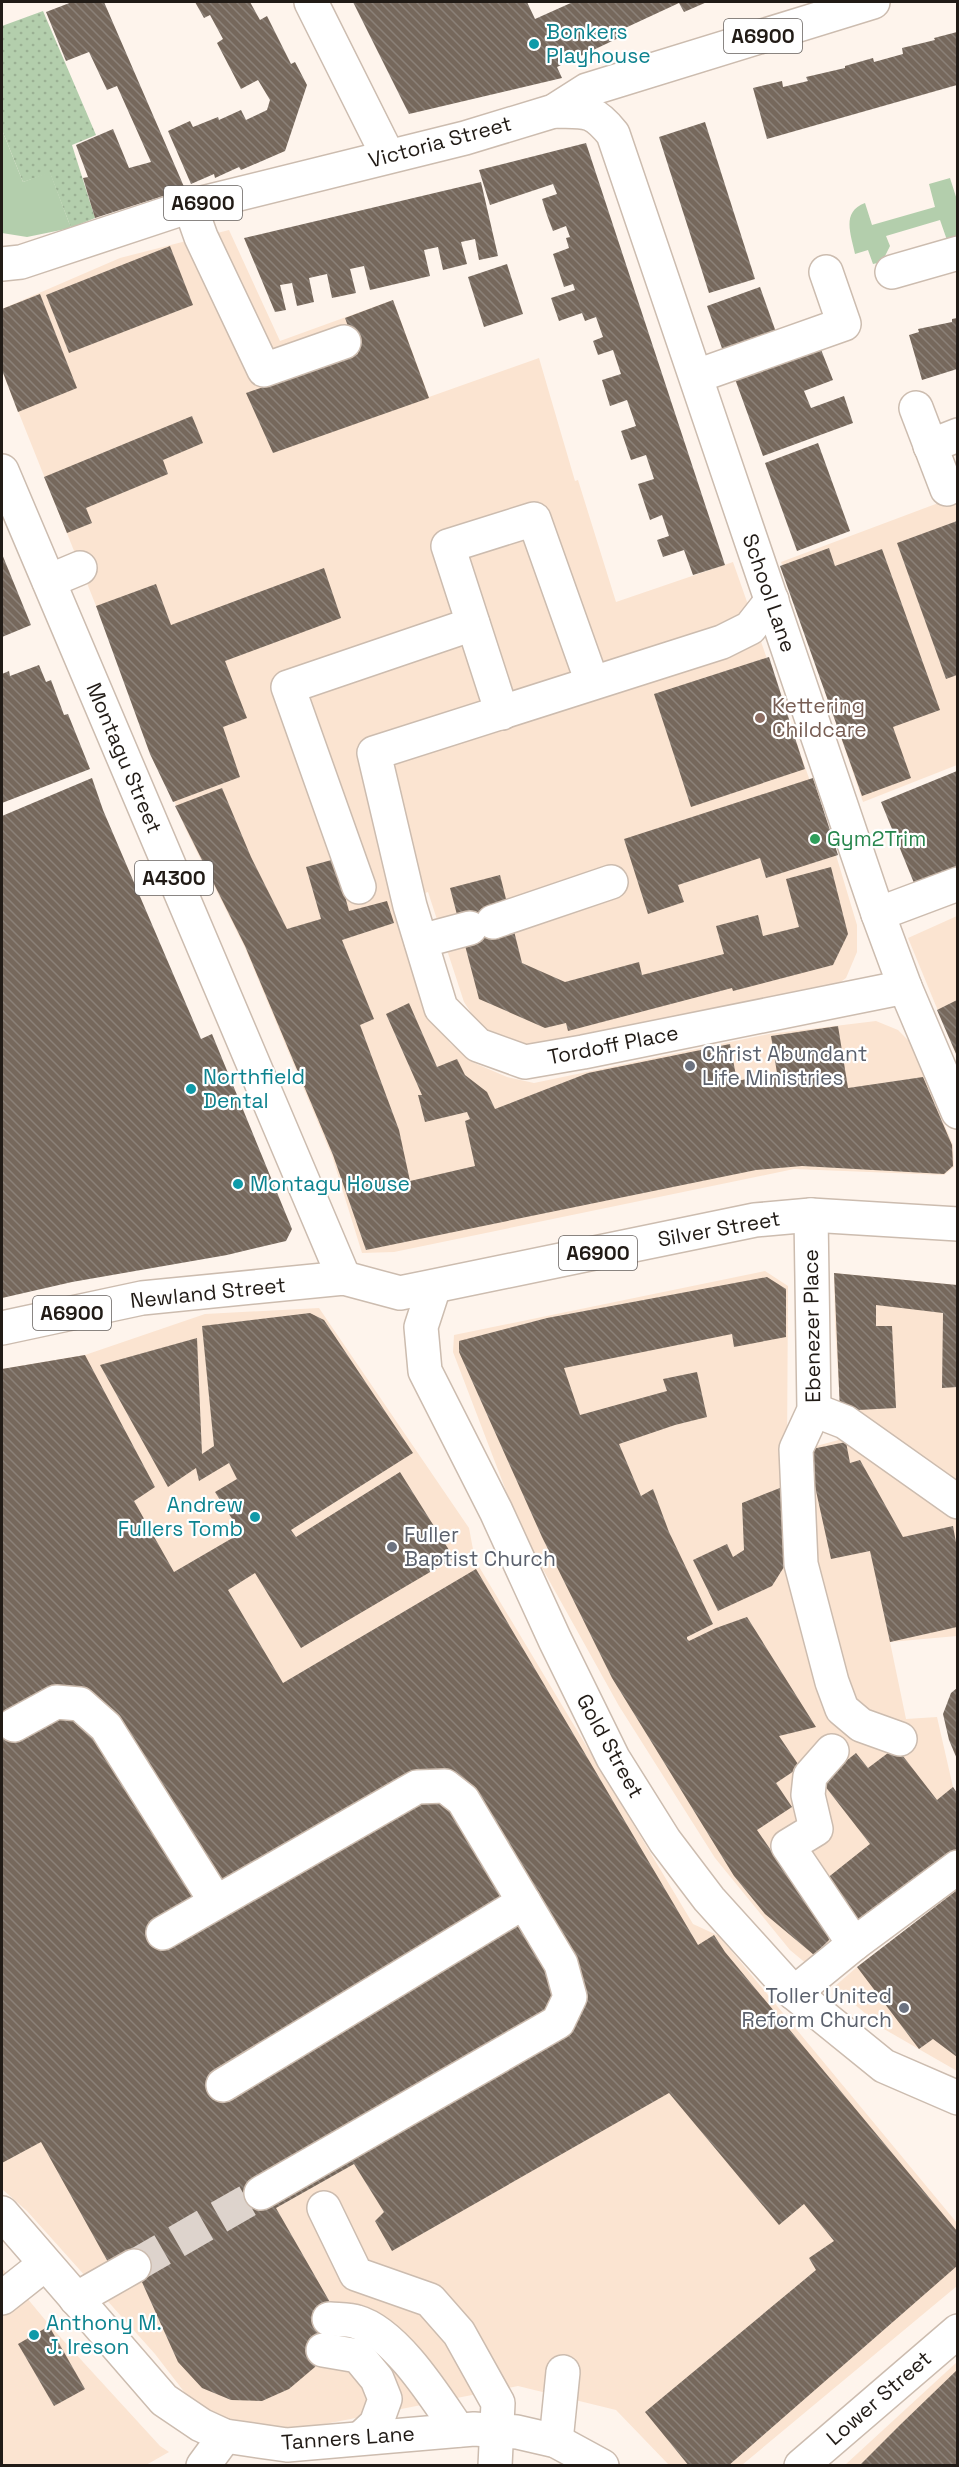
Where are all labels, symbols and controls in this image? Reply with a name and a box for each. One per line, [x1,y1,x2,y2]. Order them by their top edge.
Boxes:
place label: Bonkers Playhouse [546,18,651,69]
road number: A6900 [724,19,802,53]
marker: Bonkers Playhouse [527,37,541,51]
street label: Victoria Street [365,109,514,174]
road number: A6900 [164,186,242,220]
street label: School Lane [737,530,802,656]
street label: Montagu Street [81,678,168,837]
place label: Kettering Childcare [772,692,867,743]
marker: Kettering Childcare [753,711,767,725]
place label: Gym2Trim [827,825,926,852]
marker: Gym2Trim [808,832,822,846]
road number: A4300 [135,861,213,895]
street label: Tordoff Place [545,1019,681,1070]
place label: Christ Abundant Life Ministries [702,1040,867,1091]
marker: Christ Abundant Life Ministries [683,1059,697,1073]
place label: Northfield Dental [203,1063,305,1114]
marker: Northfield Dental [184,1082,198,1096]
place label: Montagu House [250,1170,410,1197]
marker: Montagu House [231,1177,245,1191]
street label: Silver Street [656,1204,782,1253]
road number: A6900 [559,1236,637,1270]
street label: Ebenezer Place [797,1249,826,1403]
street label: Newland Street [129,1271,287,1314]
road number: A6900 [33,1296,111,1330]
place label: Andrew Fullers Tomb [118,1491,243,1542]
marker: Andrew Fullers Tomb [248,1510,262,1524]
place label: Fuller Baptist Church [404,1521,556,1572]
marker: Fuller Baptist Church [385,1540,399,1554]
street label: Gold Street [571,1689,650,1803]
place label: Toller United Reform Church [742,1982,892,2033]
marker: Toller United Reform Church [897,2001,911,2015]
place label: Anthony M. J. Ireson [46,2309,162,2360]
marker: Anthony M. J. Ireson [27,2328,41,2342]
street label: Lower Street [820,2345,937,2451]
street label: Tanners Lane [280,2419,416,2456]

